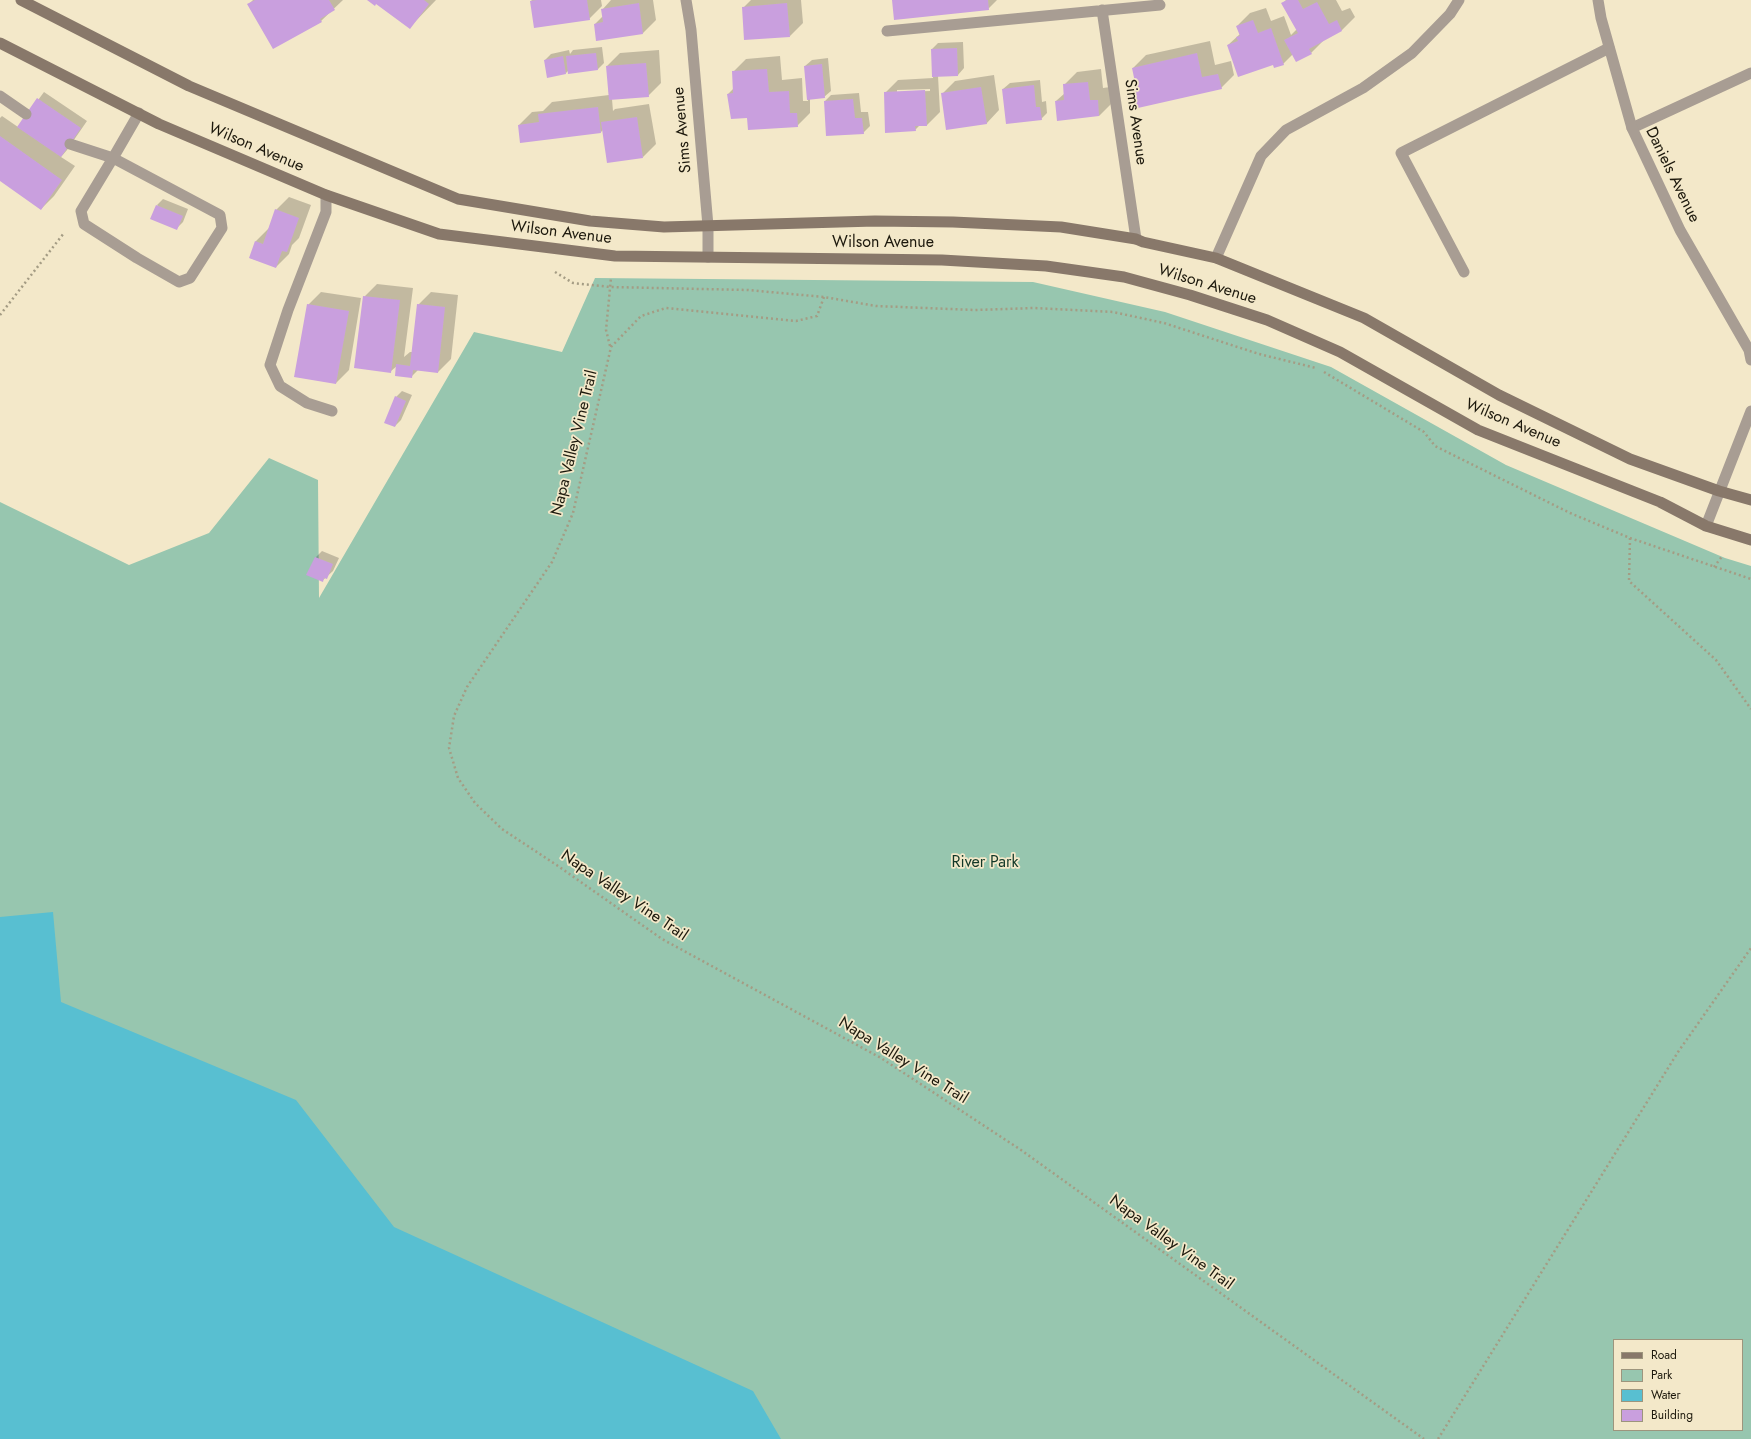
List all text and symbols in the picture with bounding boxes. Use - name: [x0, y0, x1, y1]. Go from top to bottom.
- street label: Sims Avenue: [1119, 78, 1151, 166]
- street label: Sims Avenue: [670, 86, 696, 174]
- street label: Wilson Avenue: [205, 119, 307, 177]
- street label: Daniels Avenue: [1641, 124, 1703, 226]
- street label: Wilson Avenue: [509, 217, 613, 249]
- street label: Wilson Avenue: [832, 233, 934, 253]
- street label: Wilson Avenue: [1155, 261, 1259, 309]
- street label: Napa Valley Vine Trail: [548, 368, 602, 518]
- street label: Wilson Avenue: [1462, 395, 1564, 453]
- street label: Napa Valley Vine Trail: [557, 846, 691, 946]
- park label: River Park: [952, 853, 1018, 873]
- street label: Napa Valley Vine Trail: [835, 1013, 971, 1109]
- street label: Napa Valley Vine Trail: [1105, 1191, 1237, 1295]
- legend: [1613, 1339, 1743, 1431]
- text: Road: [1651, 1346, 1677, 1364]
- text: Park: [1651, 1366, 1672, 1384]
- text: Water: [1651, 1386, 1681, 1404]
- text: Building: [1651, 1406, 1693, 1424]

